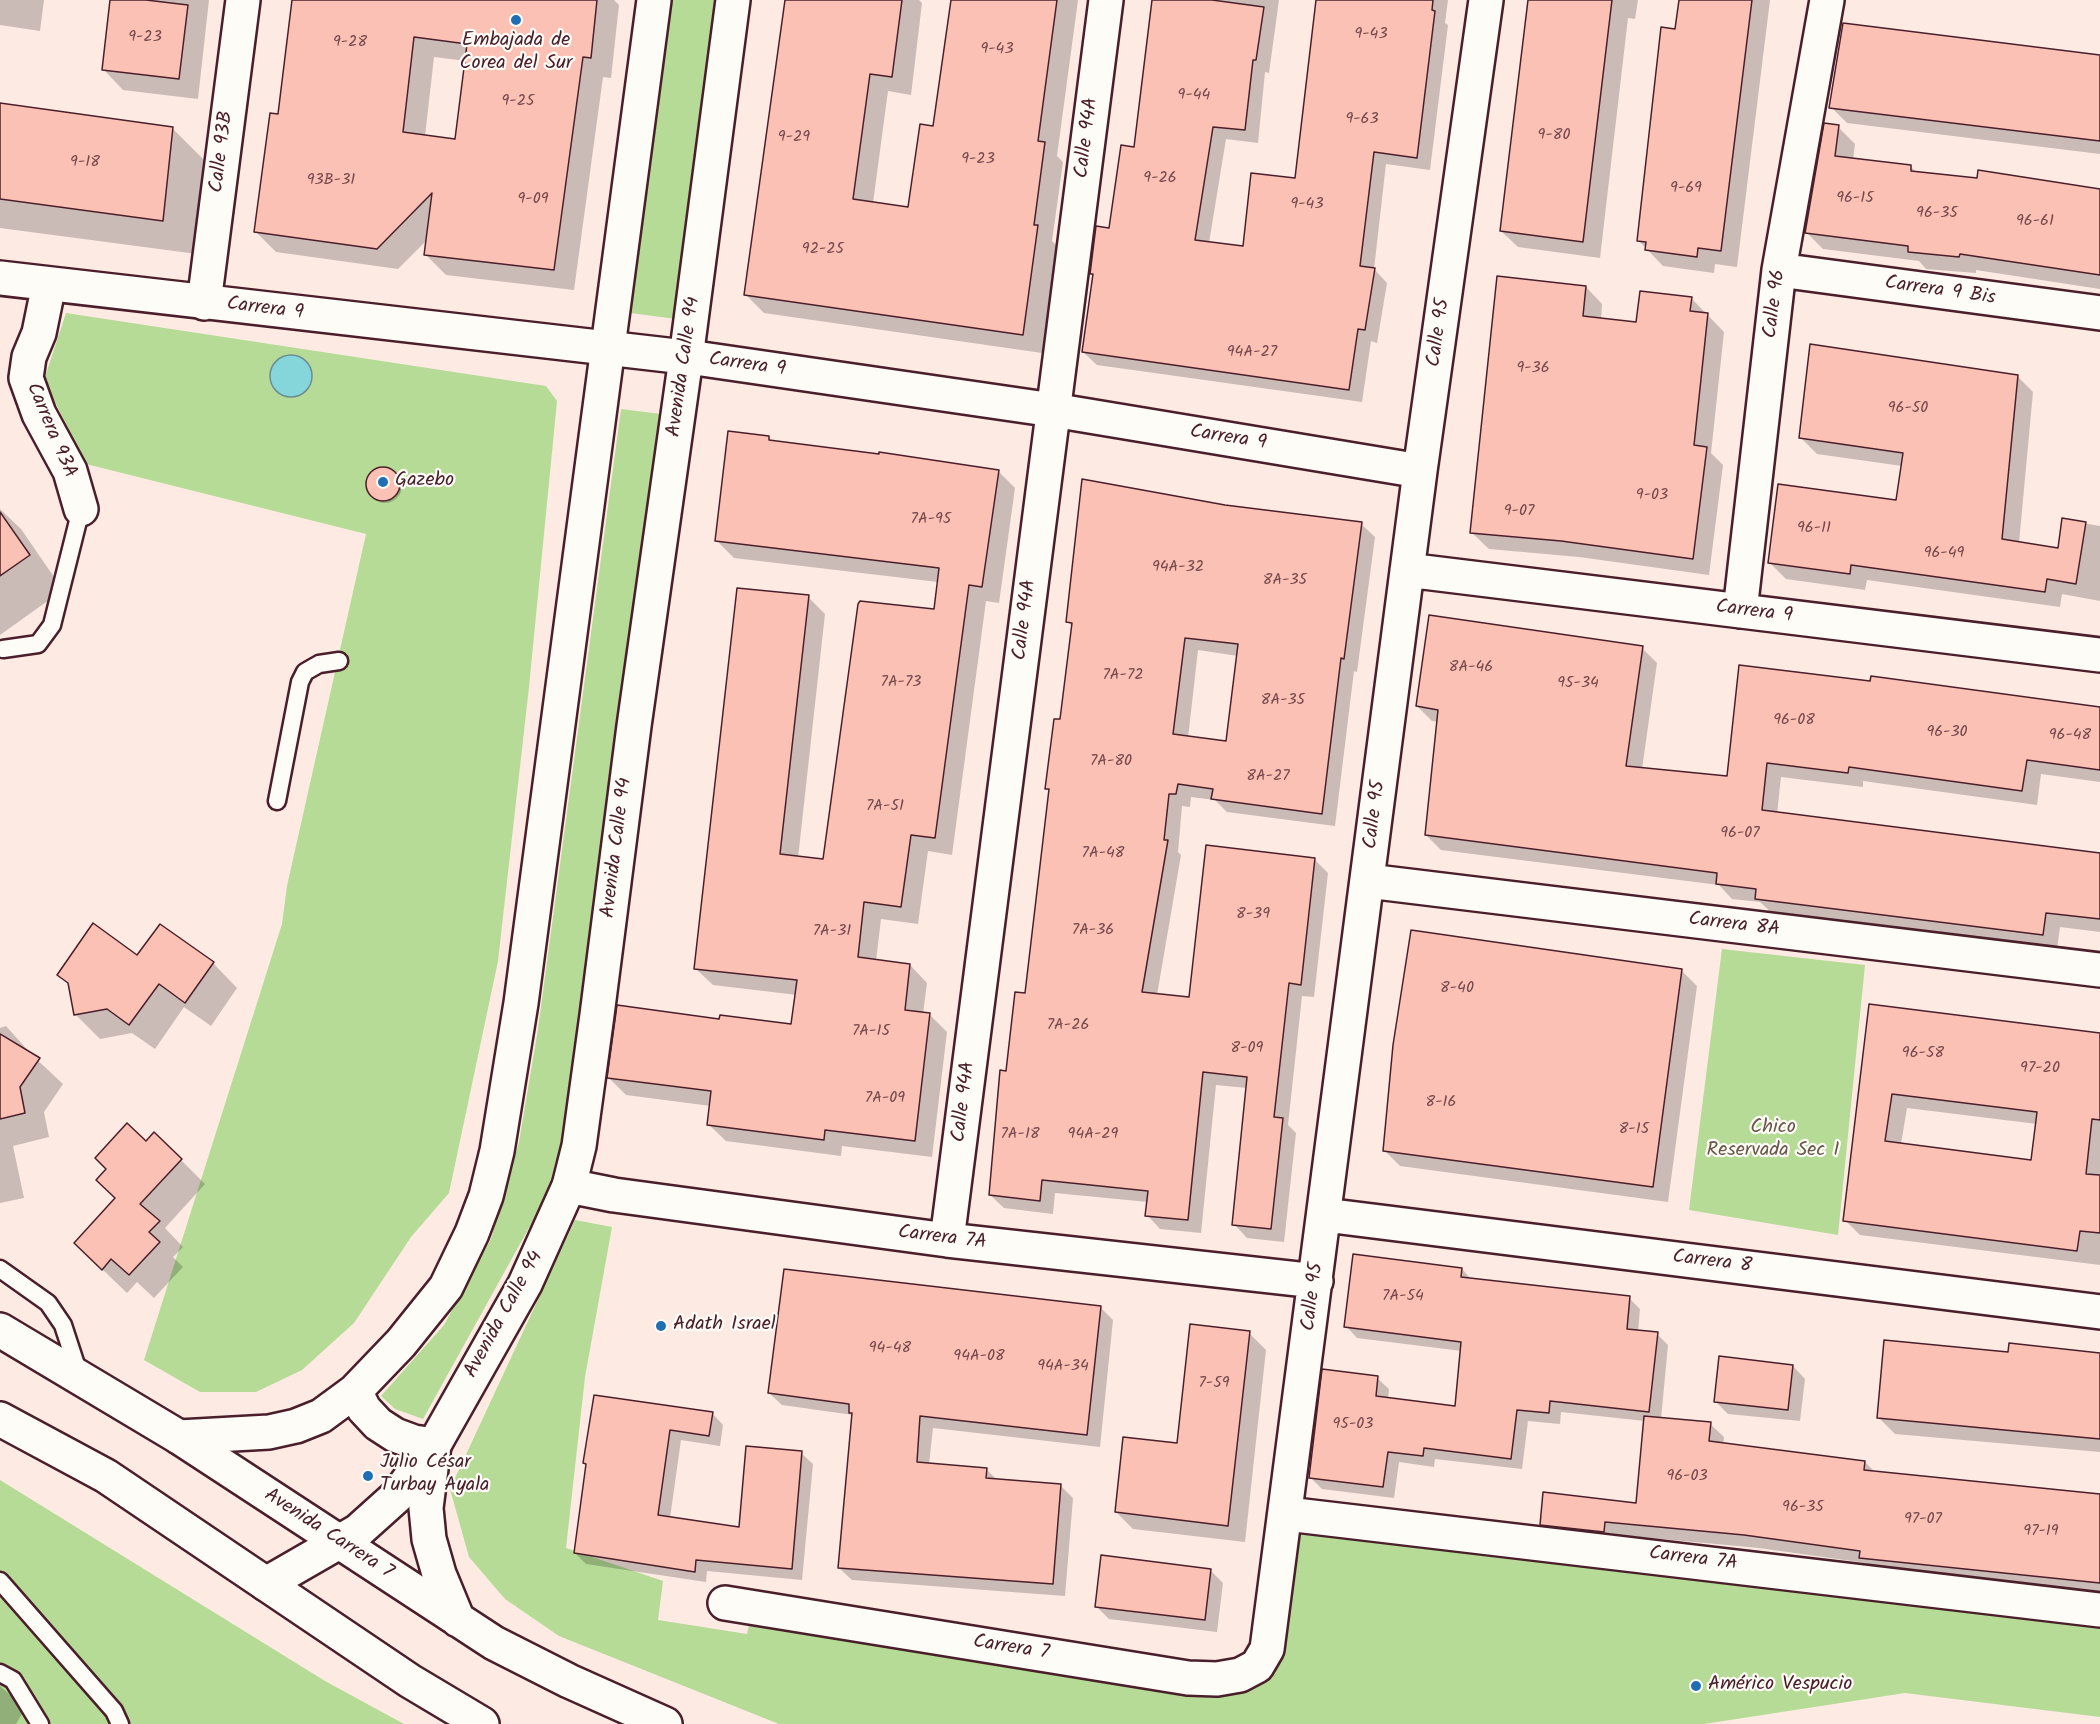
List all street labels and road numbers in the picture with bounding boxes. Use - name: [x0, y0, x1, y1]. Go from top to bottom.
- street label: Calle 94A: [1071, 96, 1105, 180]
- street label: Calle 93B: [206, 110, 240, 194]
- street label: Calle 96: [1760, 268, 1792, 340]
- street label: Carrera 9 Bis: [1883, 272, 1997, 312]
- street label: Carrera 9: [225, 293, 305, 327]
- street label: Avenida Calle 94: [663, 295, 707, 439]
- street label: Calle 95: [1423, 297, 1457, 369]
- street label: Carrera 9: [707, 349, 787, 383]
- street label: Carrera 93A: [19, 380, 81, 482]
- street label: Carrera 9: [1188, 421, 1268, 457]
- street label: Calle 94A: [1009, 578, 1043, 662]
- street label: Carrera 9: [1714, 596, 1794, 630]
- street label: Avenida Calle 94: [597, 776, 639, 920]
- street label: Calle 95: [1360, 779, 1392, 851]
- street label: Carrera 8A: [1687, 908, 1781, 944]
- street label: Calle 94A: [948, 1060, 982, 1144]
- street label: Carrera 7A: [896, 1222, 988, 1256]
- street label: Carrera 8: [1671, 1246, 1753, 1280]
- street label: Avenida Calle 94: [460, 1247, 550, 1383]
- street label: Calle 95: [1298, 1261, 1330, 1333]
- street label: Avenida Carrera 7: [259, 1484, 397, 1586]
- street label: Carrera 7A: [1647, 1543, 1739, 1577]
- street label: Carrera 7: [971, 1631, 1051, 1667]

